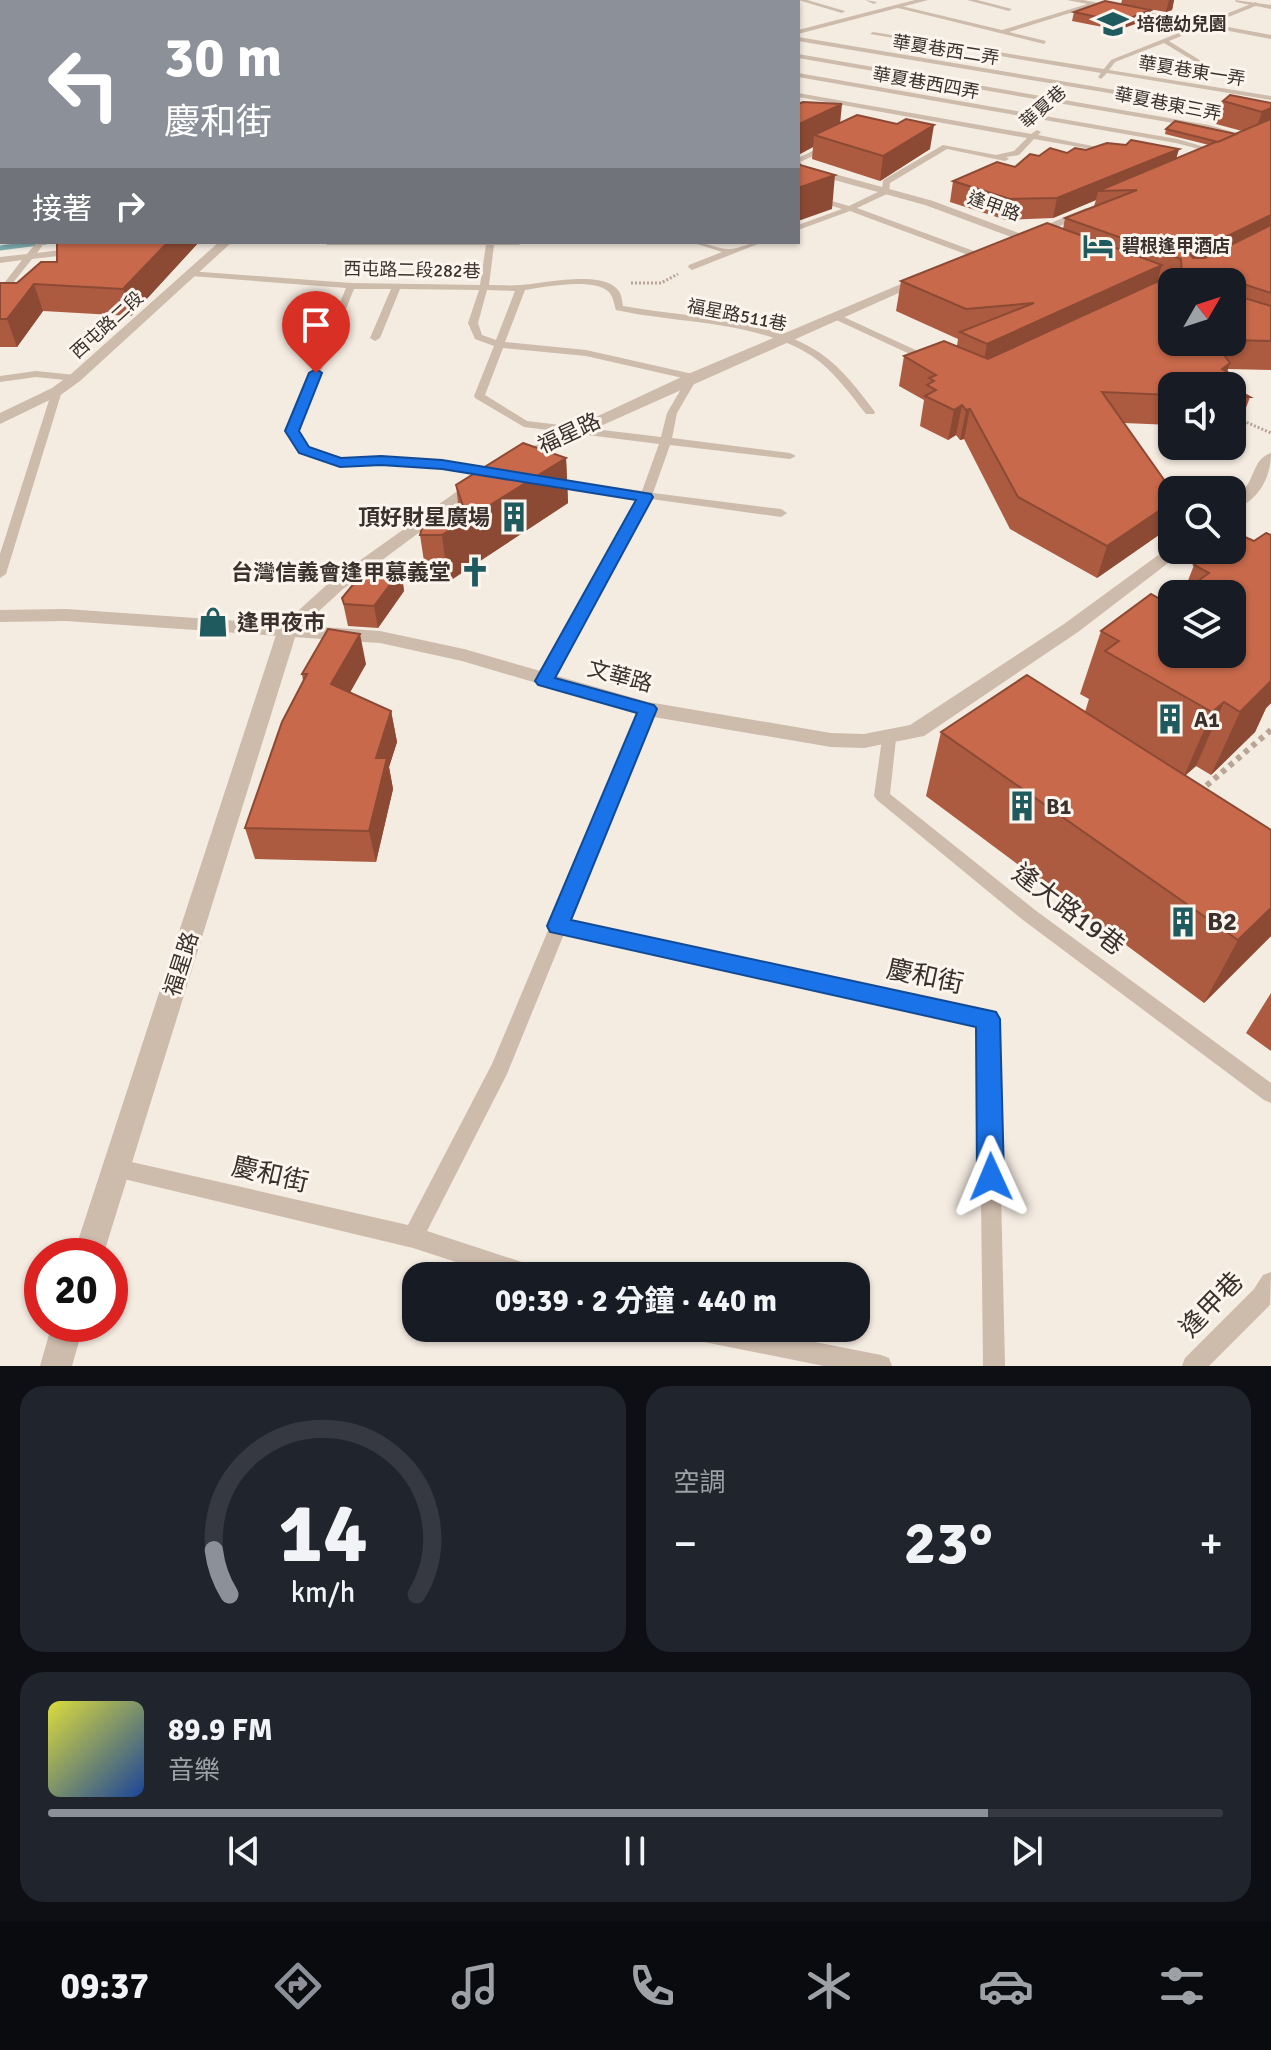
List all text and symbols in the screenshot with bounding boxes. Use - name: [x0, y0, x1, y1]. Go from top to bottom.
- school or university icon: 培德幼兒園: [1096, 7, 1130, 41]
- place label: 培德幼兒園: [1137, 13, 1227, 35]
- text: 30 m: [164, 23, 282, 92]
- street label: 華夏巷西二弄: [891, 31, 1001, 69]
- icon: left: [32, 32, 136, 136]
- street label: 華夏巷東一弄: [1137, 52, 1247, 90]
- street label: 華夏巷西四弄: [871, 63, 981, 103]
- street label: 華夏巷: [1015, 81, 1071, 133]
- street label: 華夏巷東三弄: [1113, 83, 1223, 125]
- text: 慶和街: [164, 100, 272, 145]
- icon: right: [108, 184, 152, 228]
- street label: 逢甲路: [965, 186, 1023, 226]
- text: 接著: [32, 191, 92, 228]
- hotel icon: 碧根逢甲酒店: [1081, 229, 1115, 263]
- place label: 碧根逢甲酒店: [1122, 235, 1230, 257]
- street label: 西屯路二段282巷: [343, 258, 481, 282]
- north arrow: [1158, 268, 1246, 356]
- map controls: [1158, 268, 1246, 668]
- street label: 西屯路二段: [66, 287, 148, 363]
- pin: [282, 291, 350, 373]
- street label: 福星路511巷: [685, 295, 789, 335]
- icon: arrive: [294, 303, 338, 347]
- button: sound: [1158, 372, 1246, 460]
- street label: 福星路: [533, 407, 605, 459]
- button: search: [1158, 476, 1246, 564]
- building icon: 頂好財星廣場: [497, 500, 531, 534]
- place label: 頂好財星廣場: [358, 504, 490, 531]
- church icon: 台灣信義會逢甲慕義堂: [458, 555, 492, 589]
- place label: 台灣信義會逢甲慕義堂: [231, 559, 451, 586]
- button: layers: [1158, 580, 1246, 668]
- shop icon: 逢甲夜市: [196, 605, 230, 639]
- place label: 逢甲夜市: [237, 609, 325, 636]
- street label: 文華路: [585, 654, 655, 698]
- building icon: A1: [1153, 702, 1187, 736]
- place label: A1: [1194, 706, 1220, 733]
- building icon: B1: [1005, 789, 1039, 823]
- place label: B1: [1046, 793, 1072, 820]
- street label: 逢大路19巷: [1006, 857, 1130, 963]
- building icon: B2: [1166, 905, 1200, 939]
- place label: B2: [1207, 906, 1237, 938]
- street label: 福星路: [158, 928, 204, 1000]
- street label: 慶和街: [884, 953, 966, 1001]
- position arrow: [949, 1135, 1033, 1219]
- street label: 慶和街: [228, 1151, 312, 1199]
- speed limit sign: 20: [24, 1238, 128, 1342]
- street label: 逢甲巷: [1173, 1266, 1251, 1344]
- text: 09:39 · 2 分鐘 · 440 m: [495, 1283, 777, 1320]
- text: 空調: [674, 1467, 726, 1499]
- text: 14: [278, 1483, 368, 1585]
- text: 23°: [904, 1507, 993, 1581]
- text: −: [674, 1517, 697, 1571]
- text: +: [1199, 1517, 1223, 1571]
- text: km/h: [290, 1575, 355, 1610]
- text: 89.9 FM: [168, 1712, 273, 1749]
- text: 音樂: [168, 1755, 220, 1787]
- icon: previous: [222, 1829, 266, 1873]
- icon: pause: [613, 1829, 657, 1873]
- icon: next: [1005, 1829, 1049, 1873]
- icon: directions: [270, 1958, 326, 2014]
- icon: music: [447, 1958, 503, 2014]
- icon: phone: [624, 1958, 680, 2014]
- icon: climate: [801, 1958, 857, 2014]
- icon: car: [978, 1958, 1034, 2014]
- icon: filters: [1154, 1958, 1210, 2014]
- text: 09:37: [60, 1964, 149, 2009]

